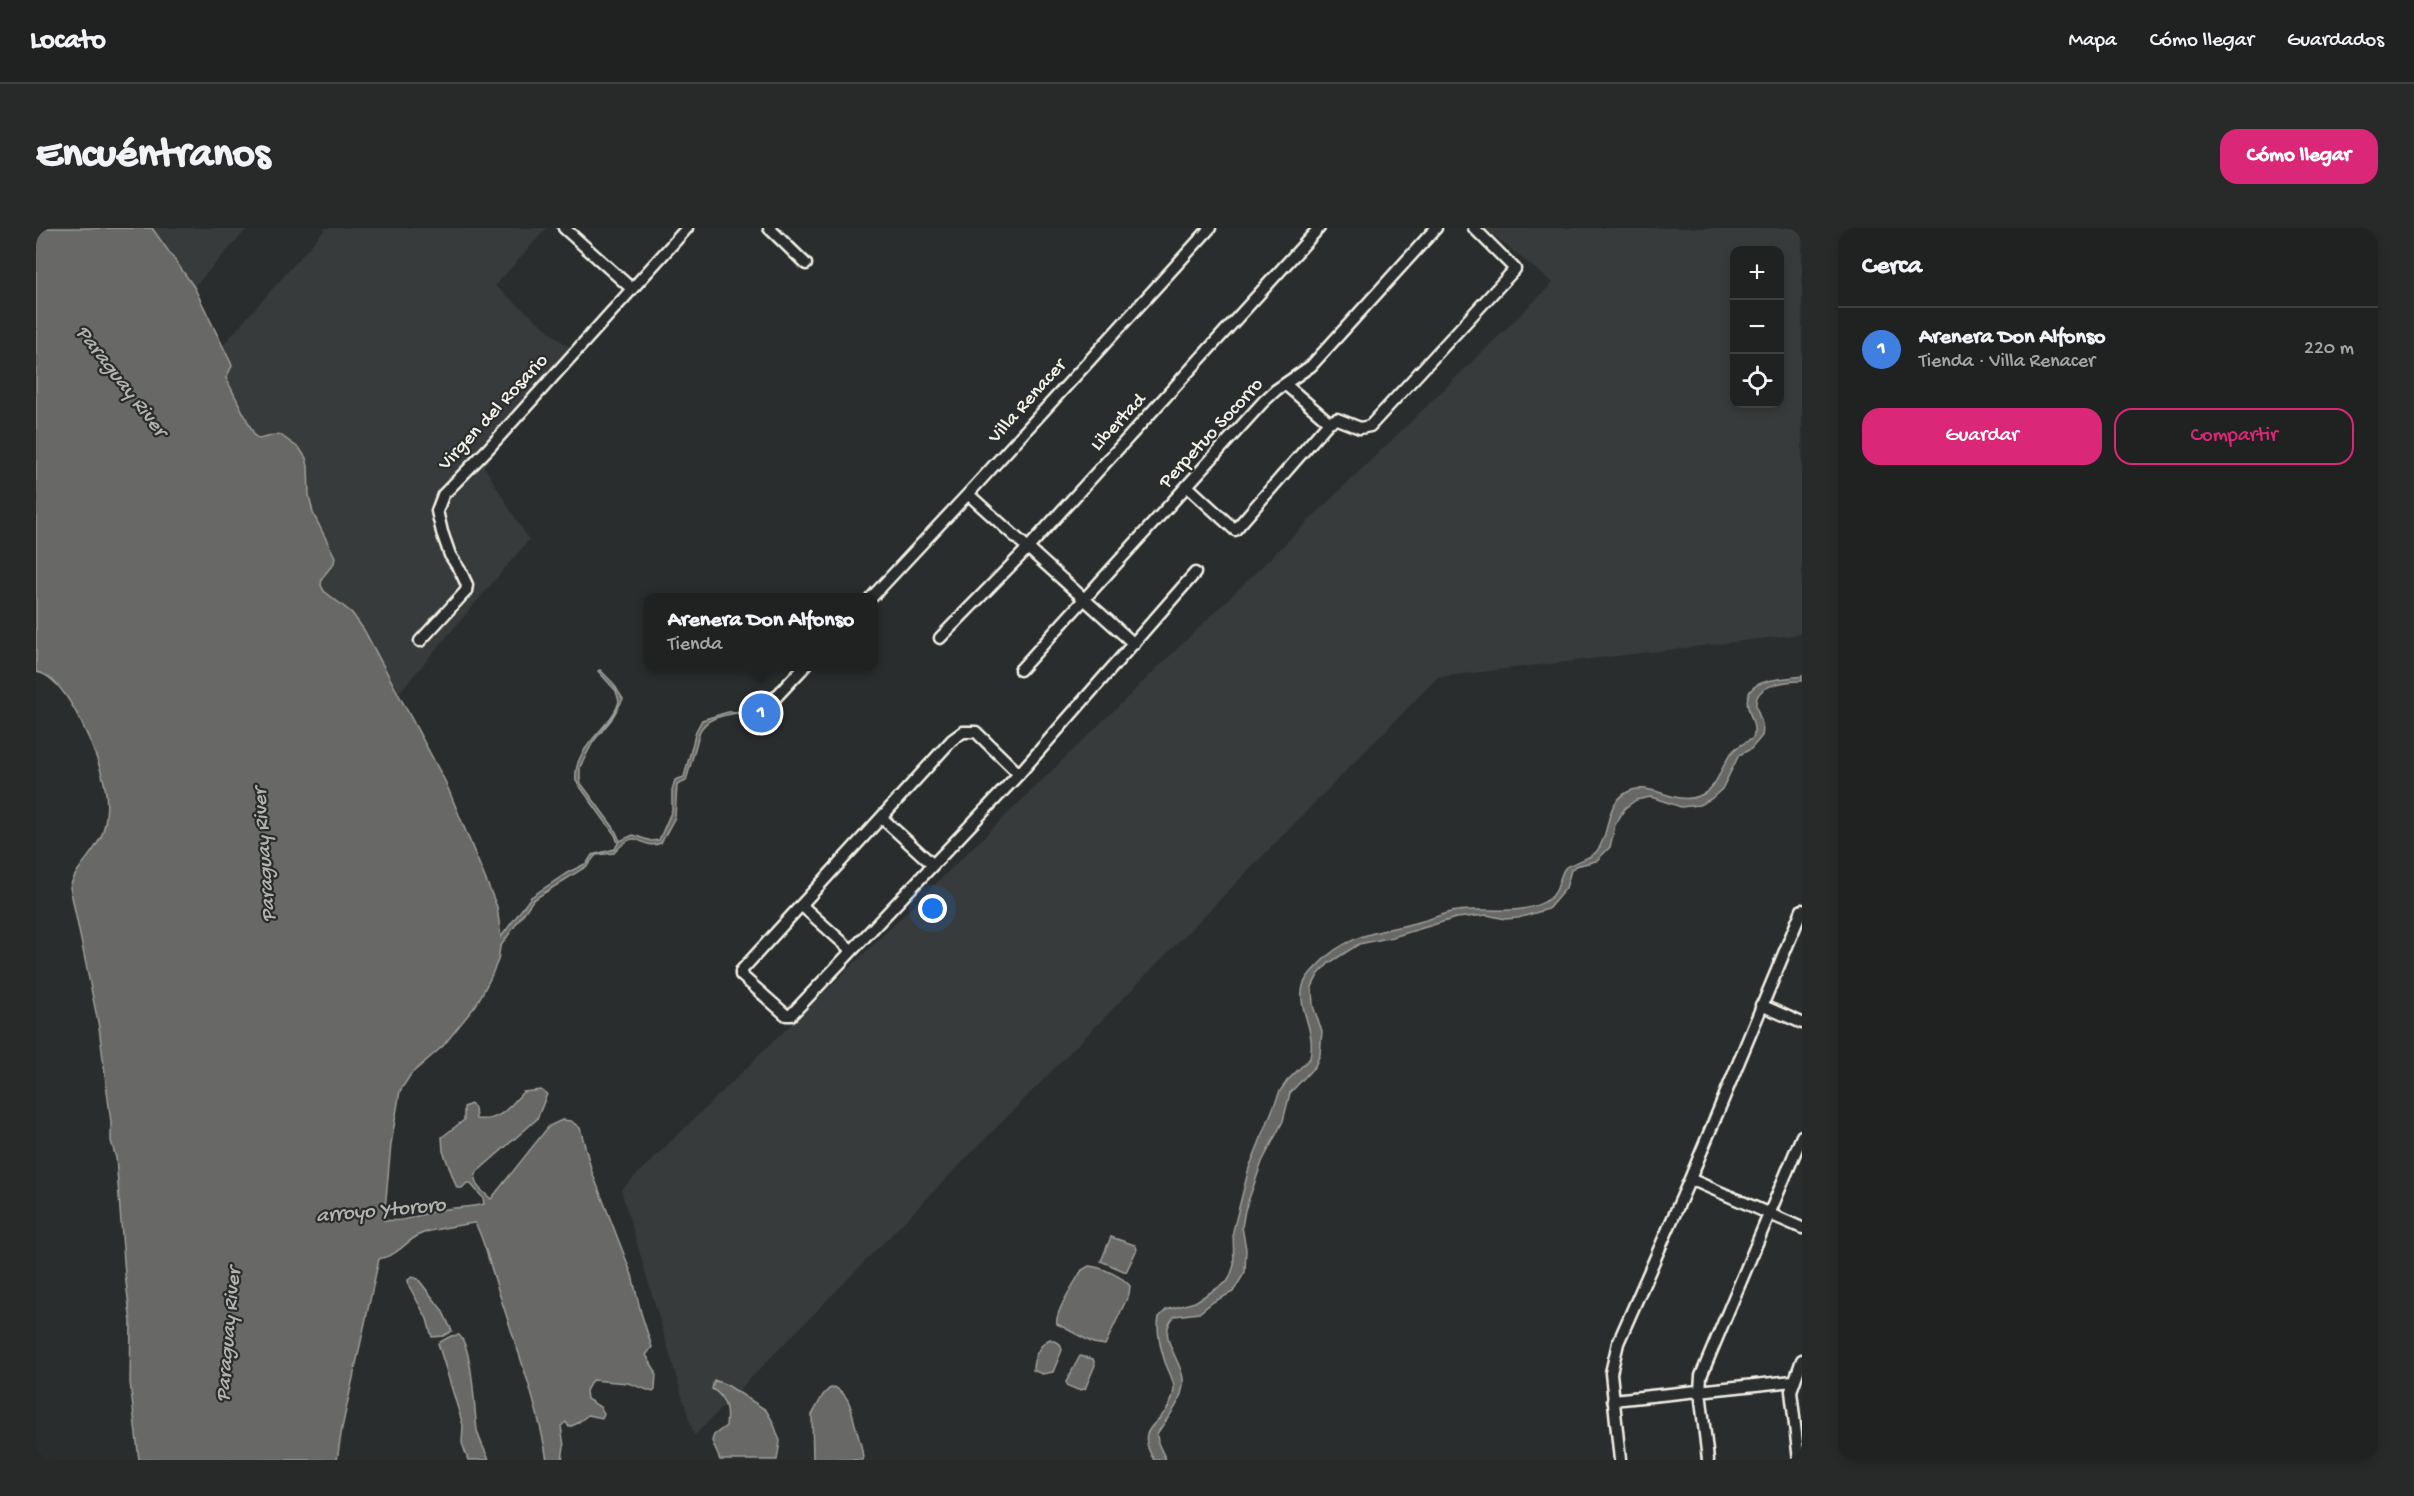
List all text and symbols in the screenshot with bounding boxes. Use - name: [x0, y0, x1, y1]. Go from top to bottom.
- text: Locato: [30, 25, 106, 58]
- text: Mapa: [2068, 29, 2117, 54]
- text: Cómo llegar: [2150, 29, 2254, 54]
- text: Guardados: [2287, 29, 2384, 54]
- button: Cómo llegar: [2220, 129, 2378, 184]
- text: Encuéntranos: [36, 132, 270, 181]
- map controls: [1730, 246, 1784, 408]
- button: +: [1730, 246, 1784, 300]
- text: Cerca: [1862, 252, 1922, 283]
- button: −: [1730, 300, 1784, 354]
- water label: Paraguay River: [69, 321, 174, 446]
- text: Arenera Don Alfonso: [1919, 325, 2106, 351]
- text: 1: [1877, 338, 1886, 361]
- text: 220 m: [2304, 338, 2354, 361]
- street label: Virgen del Rosario: [433, 350, 554, 477]
- text: Tienda · Villa Renacer: [1919, 351, 2095, 374]
- street label: Villa Renacer: [983, 354, 1073, 450]
- button: locate: [1730, 354, 1784, 408]
- street label: Perpetuo Socorro: [1154, 374, 1269, 495]
- street label: Libertad: [1087, 388, 1153, 457]
- button: Guardar: [1862, 408, 2102, 465]
- button: Compartir: [2114, 408, 2354, 465]
- popup: [644, 593, 878, 671]
- text: Arenera Don Alfonso: [668, 608, 854, 634]
- text: Tienda: [668, 634, 722, 657]
- pin: 1: [742, 690, 780, 736]
- water label: Paraguay River: [249, 783, 283, 923]
- your location: [918, 894, 947, 923]
- water label: arroyo Ytororo: [315, 1194, 448, 1230]
- water label: Paraguay River: [212, 1263, 249, 1403]

